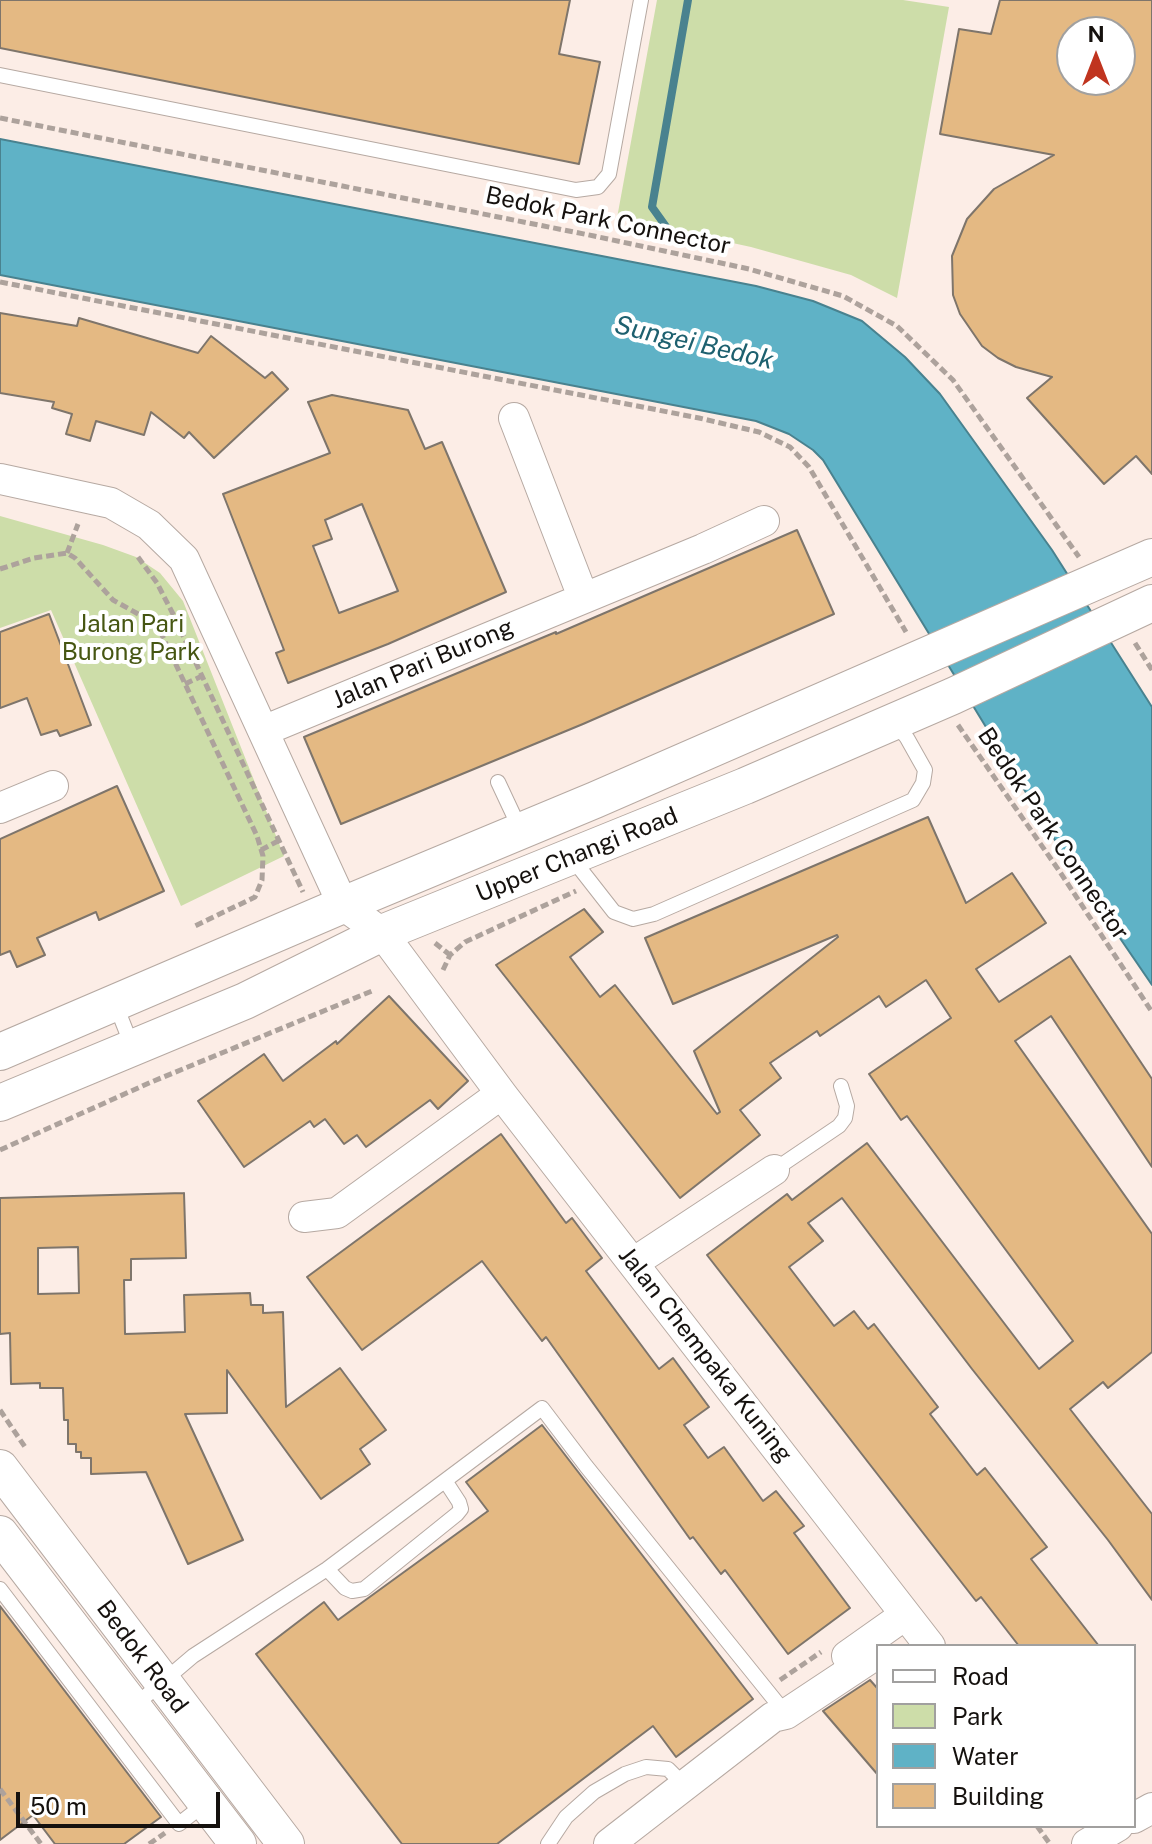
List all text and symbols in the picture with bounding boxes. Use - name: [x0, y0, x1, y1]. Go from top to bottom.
- north arrow: [1056, 16, 1136, 96]
- text: N: [1087, 21, 1105, 47]
- street label: Bedok Park Connector: [483, 181, 733, 261]
- water label: Sungei Bedok: [611, 310, 777, 376]
- park label: Jalan Pari Burong Park: [62, 611, 200, 667]
- street label: Jalan Pari Burong: [328, 613, 518, 715]
- street label: Bedok Park Connector: [971, 722, 1135, 946]
- street label: Upper Changi Road: [472, 801, 682, 909]
- street label: Jalan Chempaka Kuning: [612, 1242, 798, 1468]
- street label: Bedok Road: [90, 1595, 194, 1719]
- legend: [876, 1644, 1136, 1828]
- text: Road: [952, 1662, 1009, 1690]
- text: Park: [952, 1702, 1003, 1730]
- text: Water: [952, 1742, 1019, 1770]
- scale bar: [20, 1776, 224, 1826]
- text: Building: [952, 1782, 1044, 1810]
- text: 50 m: [30, 1792, 87, 1820]

